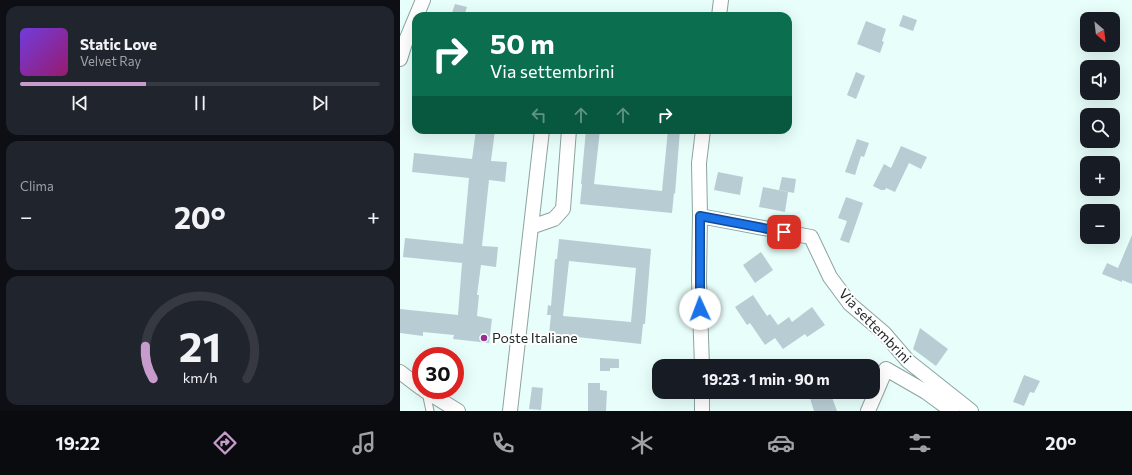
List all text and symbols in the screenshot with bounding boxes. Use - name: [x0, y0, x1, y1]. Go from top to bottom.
- north arrow: [1080, 12, 1120, 52]
- map controls: [1080, 12, 1120, 244]
- text: 50 m: [490, 26, 555, 60]
- icon: right: [424, 28, 476, 80]
- text: Static Love: [80, 35, 157, 53]
- text: Velvet Ray: [80, 53, 141, 69]
- text: Via settembrini: [490, 60, 615, 82]
- button: sound: [1080, 60, 1120, 100]
- icon: previous: [69, 92, 91, 114]
- icon: pause: [189, 92, 211, 114]
- icon: next: [309, 92, 331, 114]
- icon: left: [528, 104, 550, 126]
- icon: ahead: [570, 104, 592, 126]
- icon: ahead: [612, 104, 634, 126]
- icon: right: [654, 104, 676, 126]
- button: search: [1080, 108, 1120, 148]
- button: +: [1080, 156, 1120, 196]
- text: Clima: [20, 178, 54, 194]
- text: 20°: [174, 198, 226, 235]
- text: −: [20, 203, 33, 230]
- text: +: [367, 203, 380, 230]
- button: −: [1080, 204, 1120, 244]
- pin: [767, 215, 801, 249]
- icon: arrive: [773, 221, 795, 243]
- street label: Via settembrini: [836, 285, 915, 366]
- position arrow: [679, 288, 721, 330]
- text: 21: [179, 319, 221, 370]
- place label: Poste Italiane: [492, 329, 578, 346]
- marker: Poste Italiane: [479, 333, 489, 343]
- speed limit sign: 30: [412, 347, 464, 399]
- text: km/h: [183, 367, 217, 385]
- text: 19:23 · 1 min · 90 m: [702, 370, 830, 388]
- icon: directions: [211, 429, 239, 457]
- icon: music: [350, 429, 378, 457]
- icon: phone: [489, 429, 517, 457]
- icon: climate: [628, 429, 656, 457]
- icon: car: [767, 429, 795, 457]
- icon: filters: [906, 429, 934, 457]
- text: 19:22: [56, 432, 100, 454]
- text: 20°: [1045, 432, 1076, 454]

